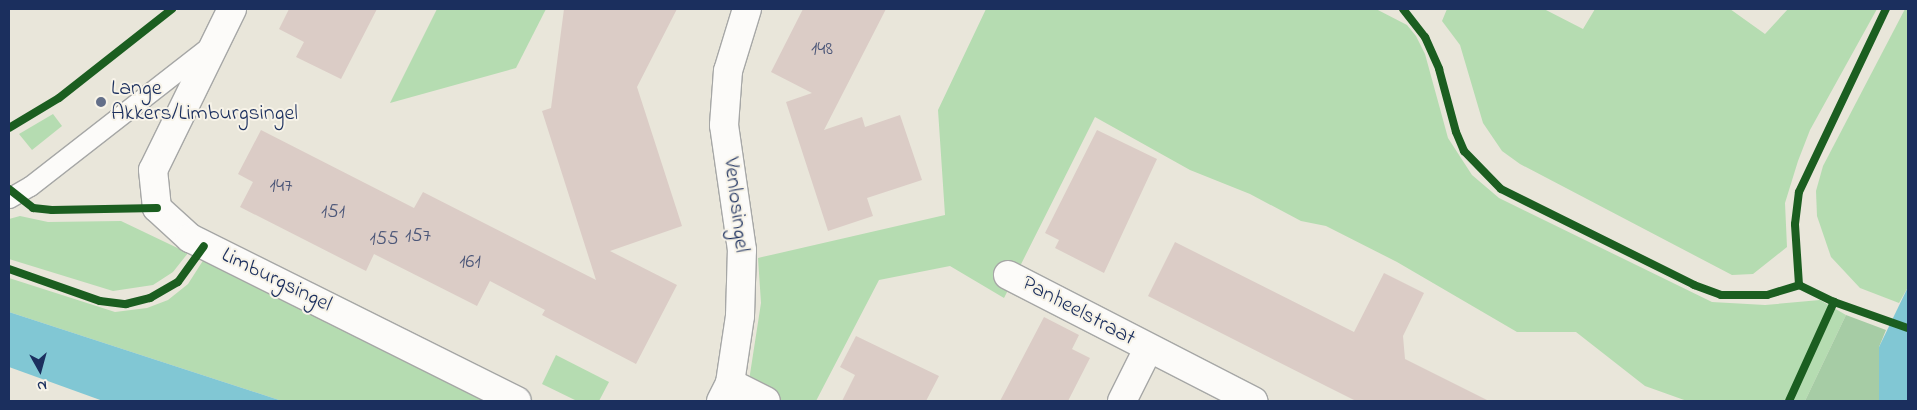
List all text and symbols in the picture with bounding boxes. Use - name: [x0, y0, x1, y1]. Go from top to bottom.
- house number: 148: [811, 37, 833, 61]
- place label: Lange Akkers/Limburgsingel: [111, 76, 298, 128]
- marker: Lange Akkers/Limburgsingel: [95, 96, 107, 108]
- street label: Venlosingel: [716, 156, 754, 254]
- house number: 147: [270, 174, 292, 198]
- house number: 151: [321, 200, 345, 224]
- house number: 157: [405, 224, 431, 248]
- house number: 155: [369, 227, 399, 251]
- street label: Limburgsingel: [217, 243, 335, 319]
- house number: 161: [459, 250, 481, 274]
- street label: Panheelstraat: [1017, 271, 1139, 353]
- north arrow: [15, 345, 65, 395]
- text: N: [36, 374, 48, 396]

